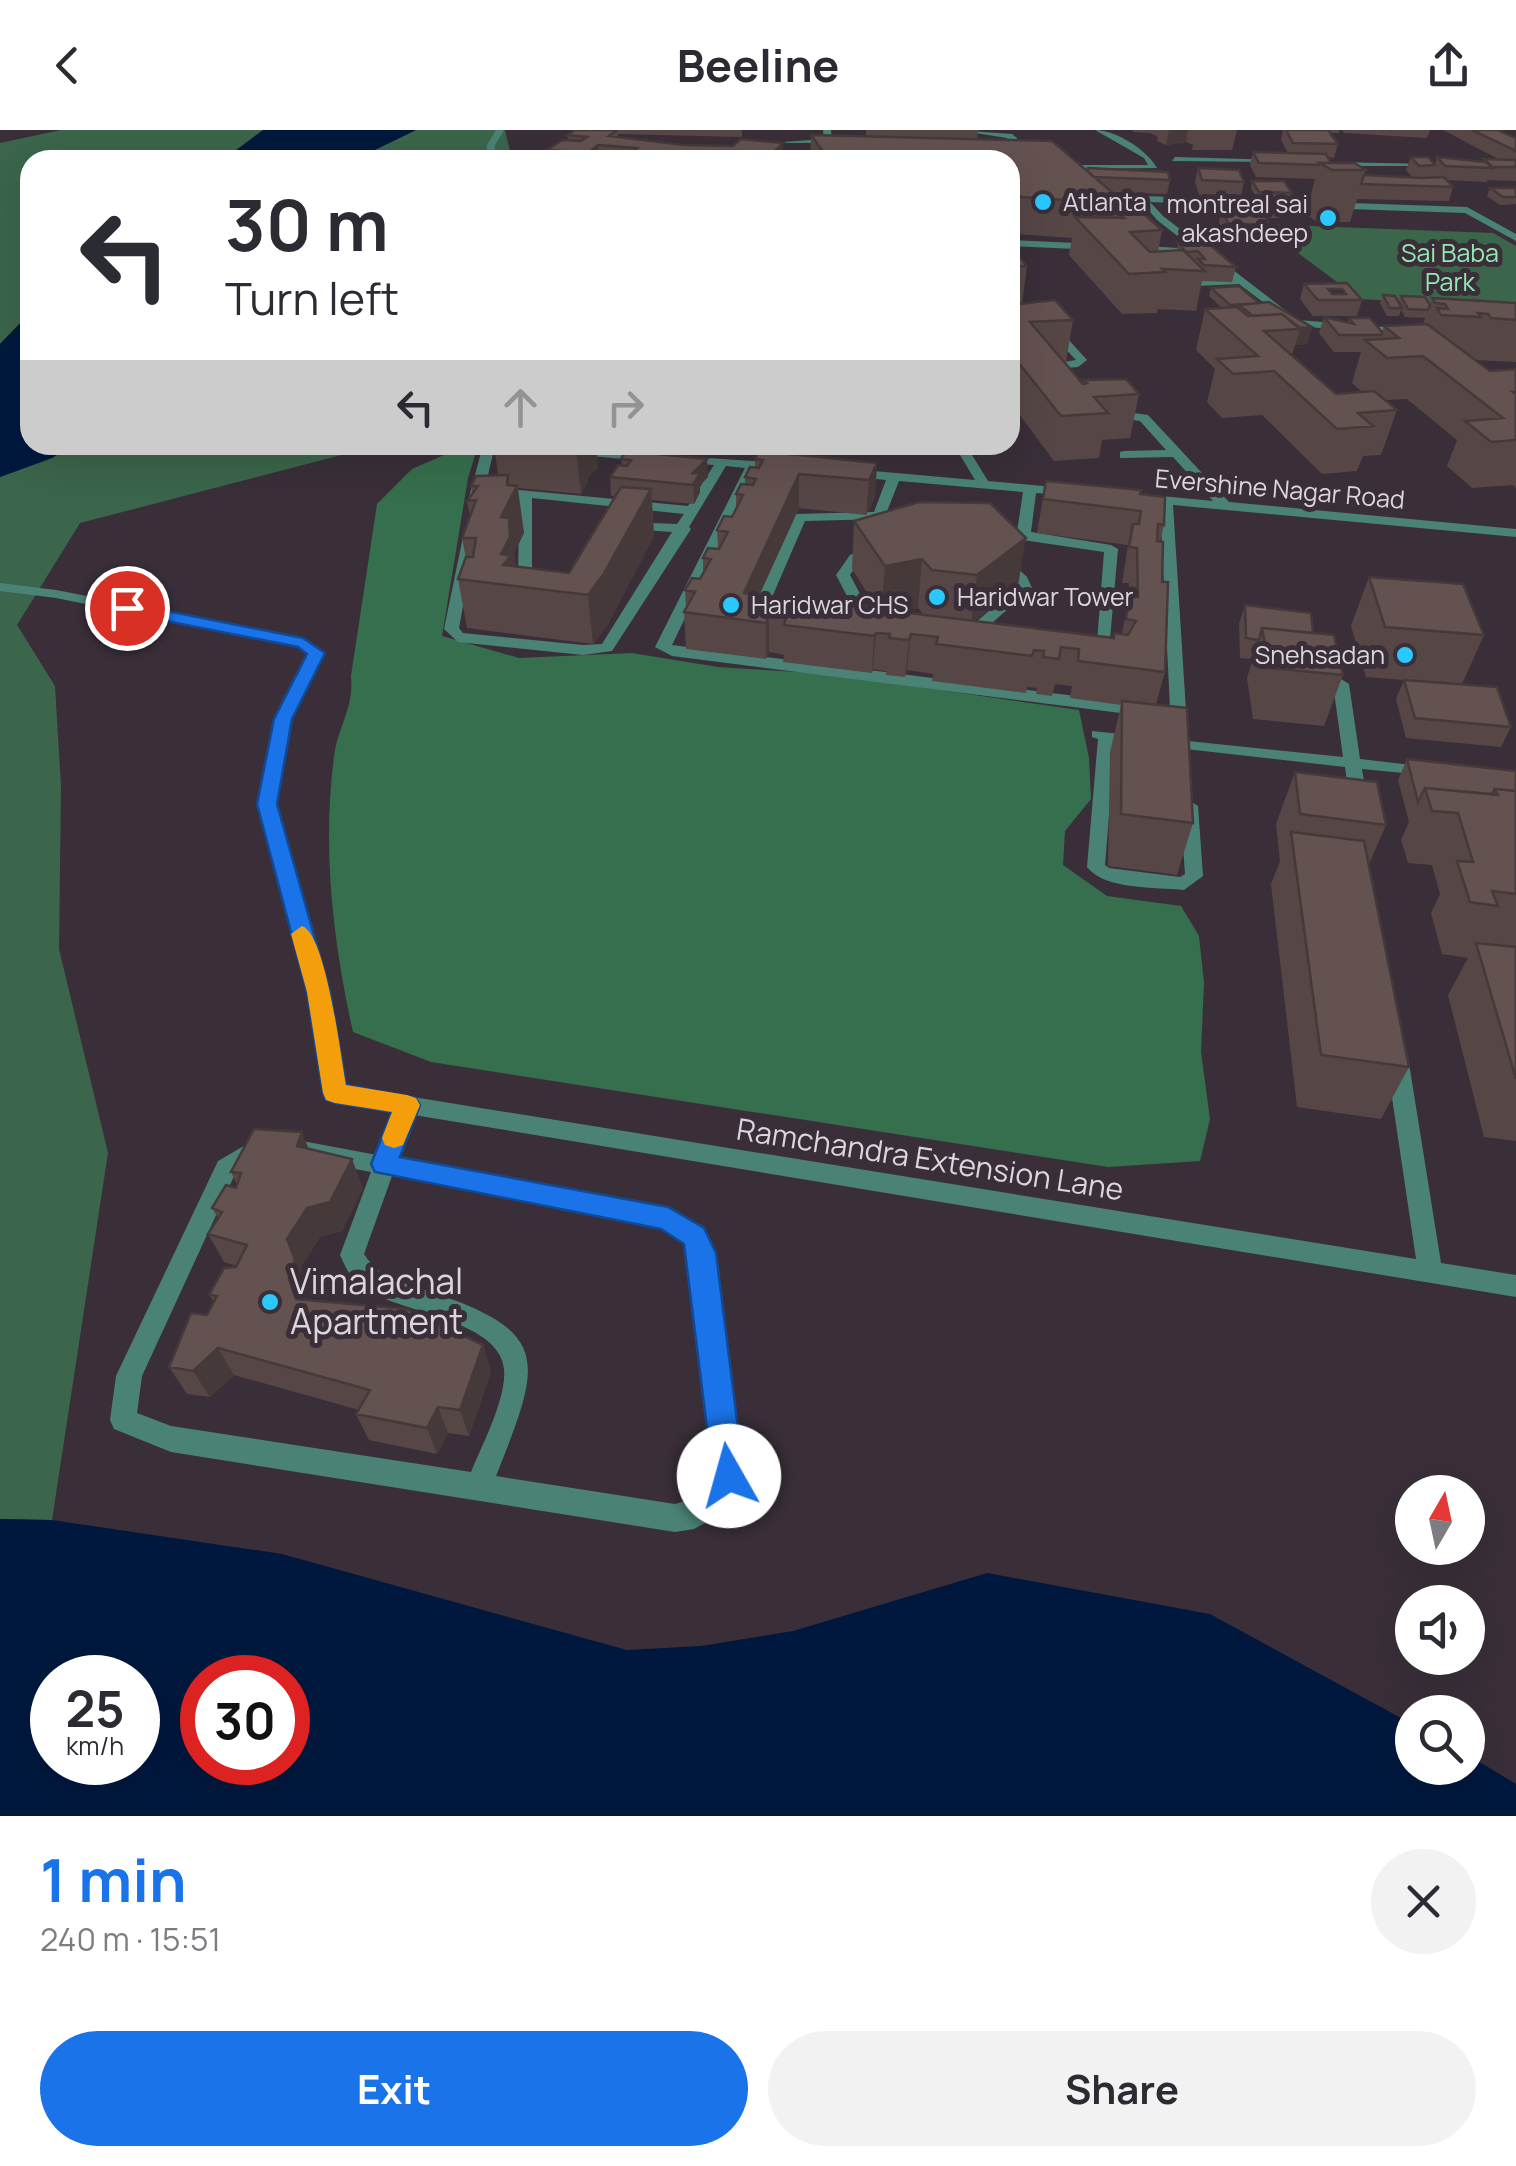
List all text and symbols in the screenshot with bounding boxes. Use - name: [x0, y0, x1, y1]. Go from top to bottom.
- text: Beeline: [677, 34, 839, 96]
- icon: back: [40, 38, 95, 93]
- icon: share: [1421, 38, 1476, 93]
- text: 30 m: [225, 176, 389, 272]
- place label: Atlanta: [1063, 184, 1147, 219]
- place label: montreal sai akashdeep: [1167, 186, 1308, 250]
- icon: left: [60, 190, 190, 320]
- marker: Atlanta: [1032, 191, 1054, 213]
- marker: montreal sai akashdeep: [1317, 207, 1339, 229]
- park label: Sai Baba Park: [1401, 235, 1499, 299]
- text: Turn left: [225, 267, 399, 329]
- icon: left: [388, 380, 443, 435]
- icon: ahead: [493, 380, 548, 435]
- icon: right: [598, 380, 653, 435]
- street label: Evershine Nagar Road: [1154, 460, 1406, 517]
- pin: [85, 566, 170, 651]
- place label: Haridwar Tower: [957, 579, 1134, 614]
- icon: arrive: [100, 581, 155, 636]
- marker: Haridwar Tower: [926, 586, 948, 608]
- place label: Haridwar CHS: [751, 587, 908, 622]
- marker: Haridwar CHS: [720, 594, 742, 616]
- place label: Snehsadan: [1255, 637, 1385, 672]
- marker: Snehsadan: [1394, 644, 1416, 666]
- street label: Ramchandra Extension Lane: [734, 1108, 1127, 1209]
- place label: Vimalachal Apartment: [290, 1257, 463, 1345]
- marker: Vimalachal Apartment: [259, 1291, 281, 1313]
- position arrow: [677, 1424, 781, 1528]
- north arrow: [1395, 1475, 1485, 1565]
- map controls: [1395, 1475, 1485, 1785]
- button: sound: [1395, 1585, 1485, 1675]
- speed limit sign: 30: [180, 1655, 310, 1785]
- text: 25: [65, 1674, 125, 1742]
- button: search: [1395, 1695, 1485, 1785]
- text: km/h: [66, 1728, 124, 1763]
- text: 1 min: [40, 1838, 187, 1920]
- button: close: [1371, 1849, 1476, 1954]
- text: 240 m · 15:51: [40, 1917, 221, 1961]
- button: Exit: [40, 2031, 748, 2146]
- button: Share: [768, 2031, 1476, 2146]

